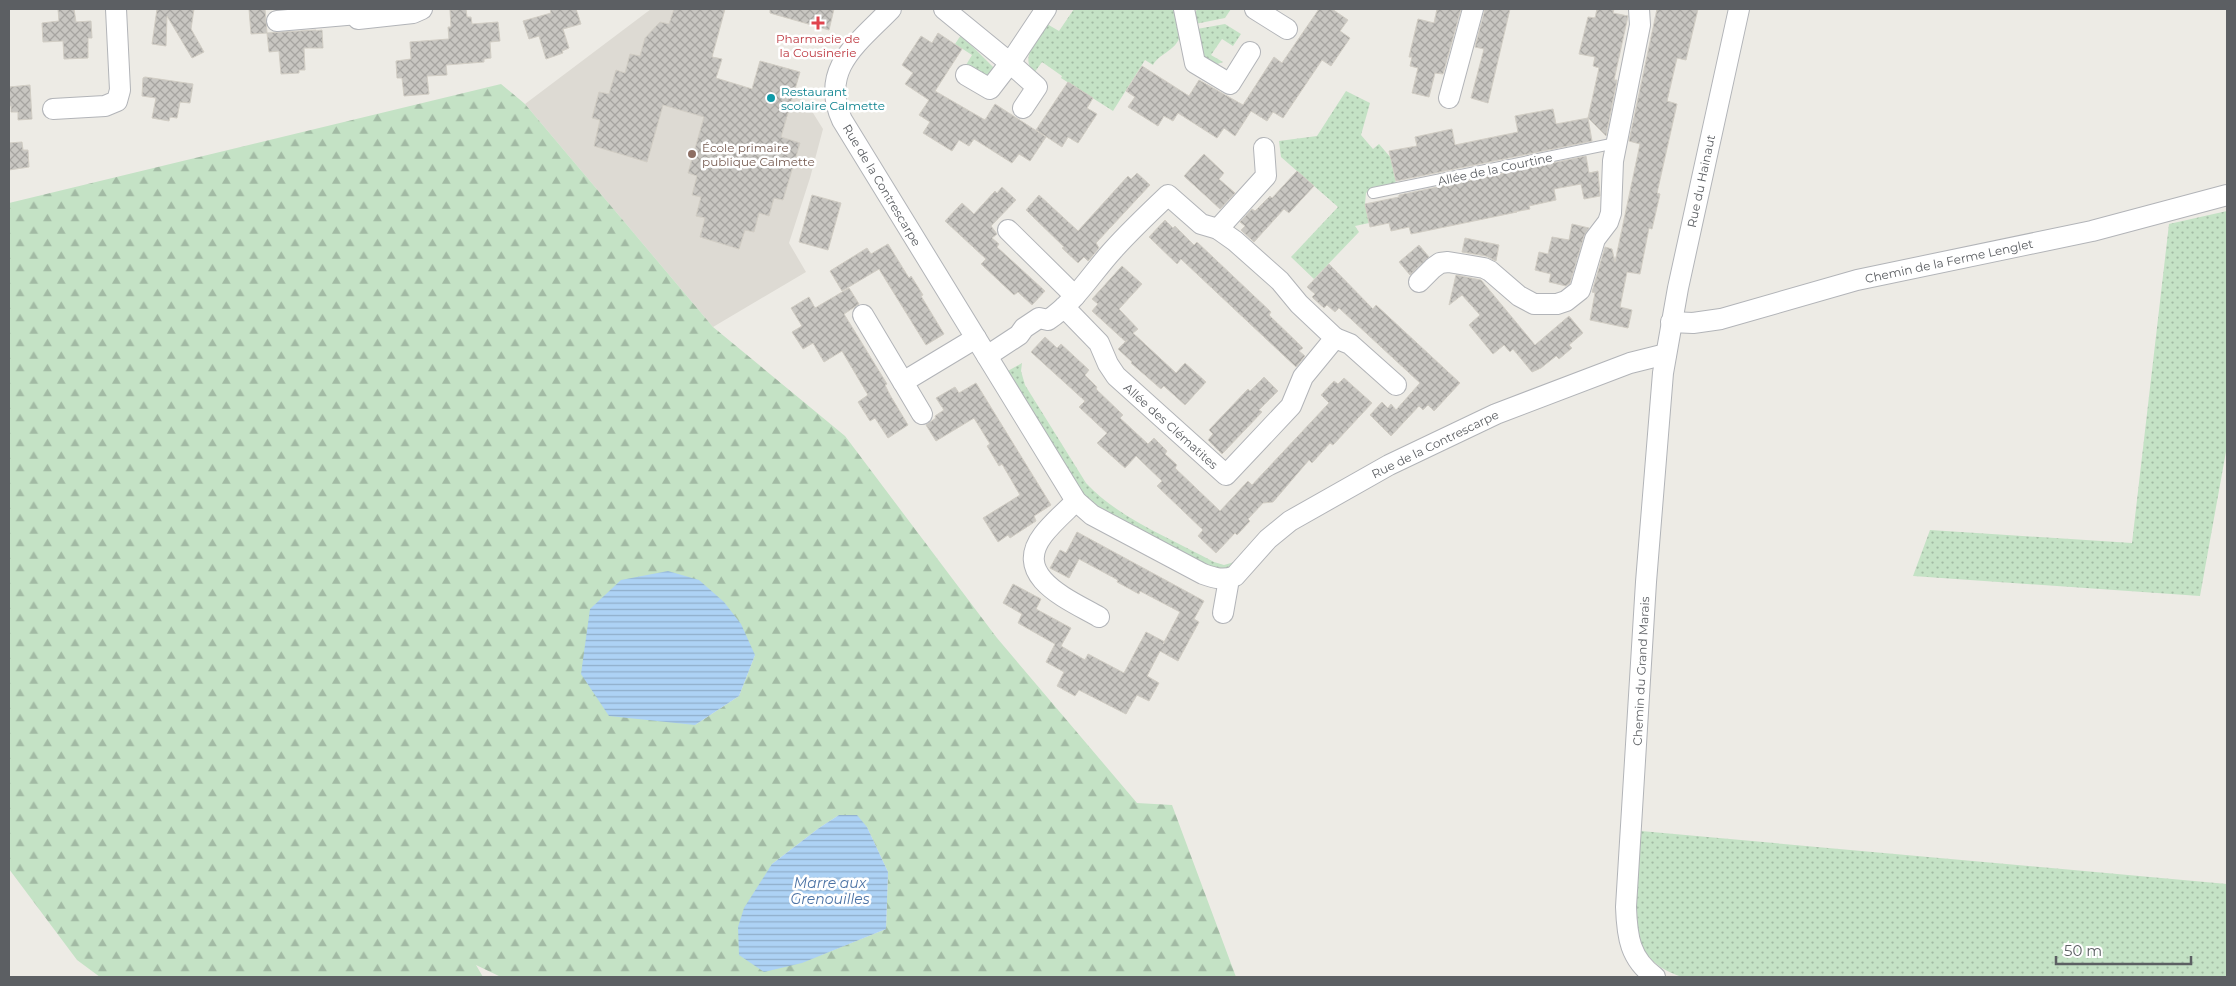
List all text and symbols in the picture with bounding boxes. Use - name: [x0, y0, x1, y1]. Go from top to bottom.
- marker: Pharmacie de la Cousinerie: [812, 17, 824, 29]
- place label: Pharmacie de la Cousinerie: [776, 31, 860, 60]
- place label: Restaurant scolaire Calmette: [781, 84, 885, 113]
- marker: Restaurant scolaire Calmette: [765, 92, 777, 104]
- street label: Rue de la Contrescarpe: [840, 121, 924, 249]
- street label: Rue du Hainaut: [1684, 133, 1718, 229]
- place label: École primaire publique Calmette: [702, 140, 815, 169]
- marker: École primaire publique Calmette: [686, 148, 698, 160]
- street label: Allée de la Courtine: [1436, 150, 1554, 188]
- street label: Chemin de la Ferme Lenglet: [1864, 236, 2035, 286]
- street label: Allée des Clématites: [1121, 380, 1221, 472]
- street label: Rue de la Contrescarpe: [1369, 407, 1501, 481]
- street label: Chemin du Grand Marais: [1630, 596, 1652, 746]
- water label: Marre aux Grenouilles: [791, 874, 870, 908]
- scale bar: [2056, 934, 2191, 966]
- text: 50 m: [2064, 941, 2102, 960]

